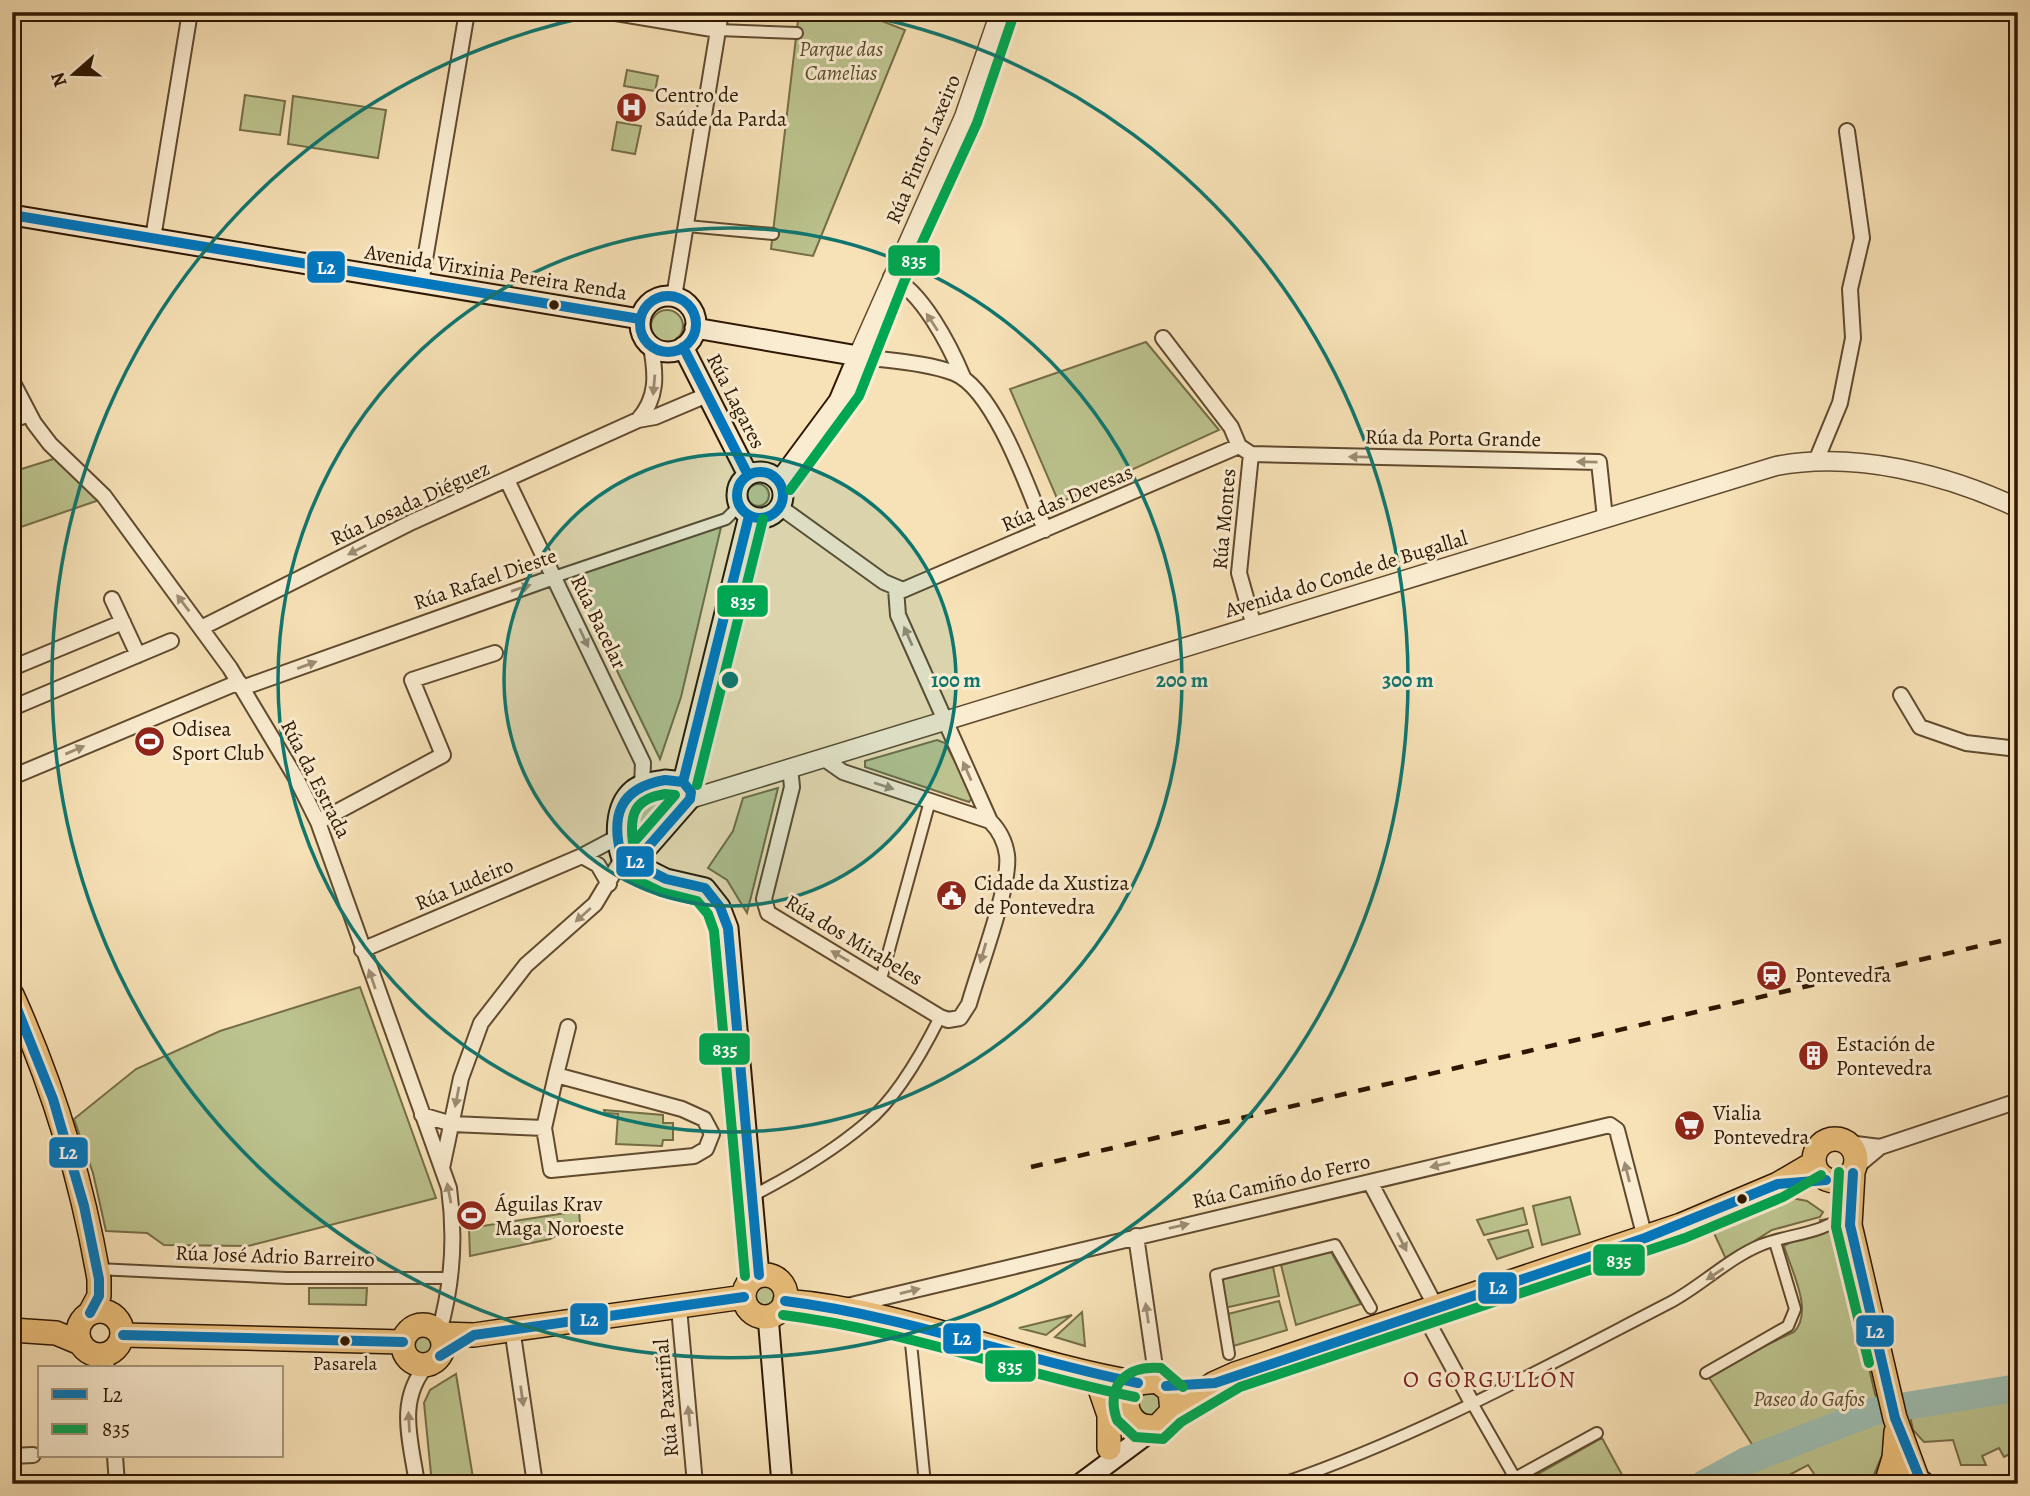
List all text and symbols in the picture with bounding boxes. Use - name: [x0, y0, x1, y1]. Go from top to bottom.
- park label: Parque das Camelias: [799, 35, 883, 87]
- north arrow: [38, 38, 108, 108]
- text: N: [44, 68, 74, 90]
- street label: Rúa Pintor Laxeiro: [879, 70, 967, 228]
- place label: Centro de Saúde da Parda: [655, 81, 787, 133]
- hospital icon: Centro de Saúde da Parda: [615, 90, 649, 124]
- street label: Avenida Virxinia Pereira Renda: [362, 237, 629, 307]
- line badge: 835: [887, 244, 941, 277]
- text: 835: [901, 248, 927, 274]
- line badge: L2: [306, 250, 346, 284]
- text: L2: [316, 255, 336, 281]
- unlabelled marker: [547, 298, 561, 312]
- one-way arrow: [926, 312, 939, 332]
- street label: Rúa Lagares: [700, 348, 772, 454]
- one-way arrow: [648, 374, 659, 396]
- street label: Rúa da Porta Grande: [1365, 422, 1541, 454]
- one-way arrow: [1348, 451, 1370, 463]
- street label: Rúa Losada Diéguez: [326, 454, 494, 552]
- one-way arrow: [1575, 456, 1597, 468]
- street label: Rúa das Devesas: [997, 458, 1137, 538]
- street label: Rúa Montes: [1206, 467, 1242, 571]
- street label: Avenida do Conde de Bugallal: [1220, 524, 1471, 625]
- street label: Rúa Rafael Dieste: [410, 541, 560, 617]
- one-way arrow: [346, 544, 366, 556]
- street label: Rúa Bacelar: [564, 571, 634, 673]
- one-way arrow: [510, 583, 531, 593]
- line badge: 835: [716, 584, 769, 618]
- text: 835: [730, 589, 756, 615]
- one-way arrow: [177, 594, 191, 612]
- one-way arrow: [902, 626, 914, 646]
- one-way arrow: [579, 628, 590, 649]
- one-way arrow: [296, 659, 317, 670]
- text: 100 m: [931, 666, 981, 694]
- text: 200 m: [1156, 666, 1209, 694]
- text: 300 m: [1382, 666, 1434, 694]
- centre of rings: [718, 668, 742, 692]
- place label: Odisea Sport Club: [172, 715, 264, 767]
- street label: Rúa da Estrada: [274, 715, 358, 843]
- sports icon: Odisea Sport Club: [132, 724, 166, 758]
- one-way arrow: [65, 744, 85, 756]
- one-way arrow: [961, 761, 973, 781]
- one-way arrow: [874, 781, 895, 792]
- line badge: L2: [615, 845, 655, 878]
- text: L2: [625, 849, 645, 875]
- street label: Rúa Ludeiro: [410, 851, 518, 917]
- place label: Cidade da Xustiza de Pontevedra: [974, 869, 1129, 921]
- public building icon: Cidade da Xustiza de Pontevedra: [934, 878, 968, 912]
- street label: Rúa dos Mirabeles: [780, 888, 928, 992]
- one-way arrow: [575, 906, 592, 922]
- one-way arrow: [978, 943, 988, 964]
- one-way arrow: [830, 950, 849, 962]
- station icon: Pontevedra: [1755, 958, 1789, 992]
- place label: Pontevedra: [1795, 961, 1891, 989]
- one-way arrow: [366, 968, 377, 989]
- place label: Estación de Pontevedra: [1836, 1030, 1935, 1082]
- line badge: 835: [698, 1032, 751, 1066]
- text: 835: [712, 1037, 738, 1063]
- building icon: Estación de Pontevedra: [1796, 1039, 1830, 1073]
- one-way arrow: [452, 1086, 463, 1108]
- place label: Vialia Pontevedra: [1712, 1099, 1809, 1151]
- supermarket icon: Vialia Pontevedra: [1673, 1108, 1707, 1142]
- line badge: L2: [48, 1136, 89, 1169]
- text: L2: [58, 1140, 78, 1166]
- street label: Rúa Camiño do Ferro: [1189, 1147, 1373, 1215]
- one-way arrow: [1429, 1160, 1451, 1171]
- one-way arrow: [1621, 1161, 1632, 1183]
- one-way arrow: [443, 1182, 454, 1204]
- place label: Águilas Krav Maga Noroeste: [494, 1190, 624, 1242]
- unlabelled marker: [1735, 1192, 1749, 1206]
- sports icon: Águilas Krav Maga Noroeste: [455, 1199, 489, 1233]
- one-way arrow: [1168, 1220, 1190, 1231]
- one-way arrow: [1397, 1232, 1408, 1252]
- street label: Rúa José Adrio Barreiro: [175, 1239, 375, 1273]
- line badge: 835: [1592, 1243, 1646, 1277]
- text: 835: [1606, 1248, 1632, 1274]
- one-way arrow: [1706, 1267, 1725, 1280]
- line badge: L2: [1477, 1271, 1518, 1305]
- text: L2: [1488, 1275, 1508, 1301]
- one-way arrow: [899, 1285, 921, 1296]
- line badge: L2: [569, 1302, 609, 1336]
- one-way arrow: [1141, 1302, 1152, 1324]
- text: L2: [579, 1307, 599, 1333]
- line badge: L2: [1855, 1314, 1895, 1348]
- text: L2: [1865, 1319, 1885, 1345]
- line badge: L2: [942, 1322, 982, 1355]
- text: L2: [952, 1326, 972, 1352]
- marker: Pasarela: [338, 1334, 352, 1348]
- street label: Rúa Paxariñal: [647, 1338, 685, 1458]
- line badge: 835: [984, 1349, 1037, 1383]
- place label: Pasarela: [313, 1351, 377, 1377]
- text: 835: [997, 1354, 1023, 1380]
- district label: O GORGULLÓN: [1403, 1364, 1577, 1395]
- legend: [38, 1366, 284, 1458]
- text: L2: [102, 1381, 123, 1409]
- one-way arrow: [517, 1385, 528, 1407]
- park label: Paseo do Gafos: [1753, 1385, 1865, 1413]
- one-way arrow: [683, 1405, 694, 1427]
- one-way arrow: [403, 1410, 414, 1432]
- text: 835: [102, 1415, 130, 1443]

